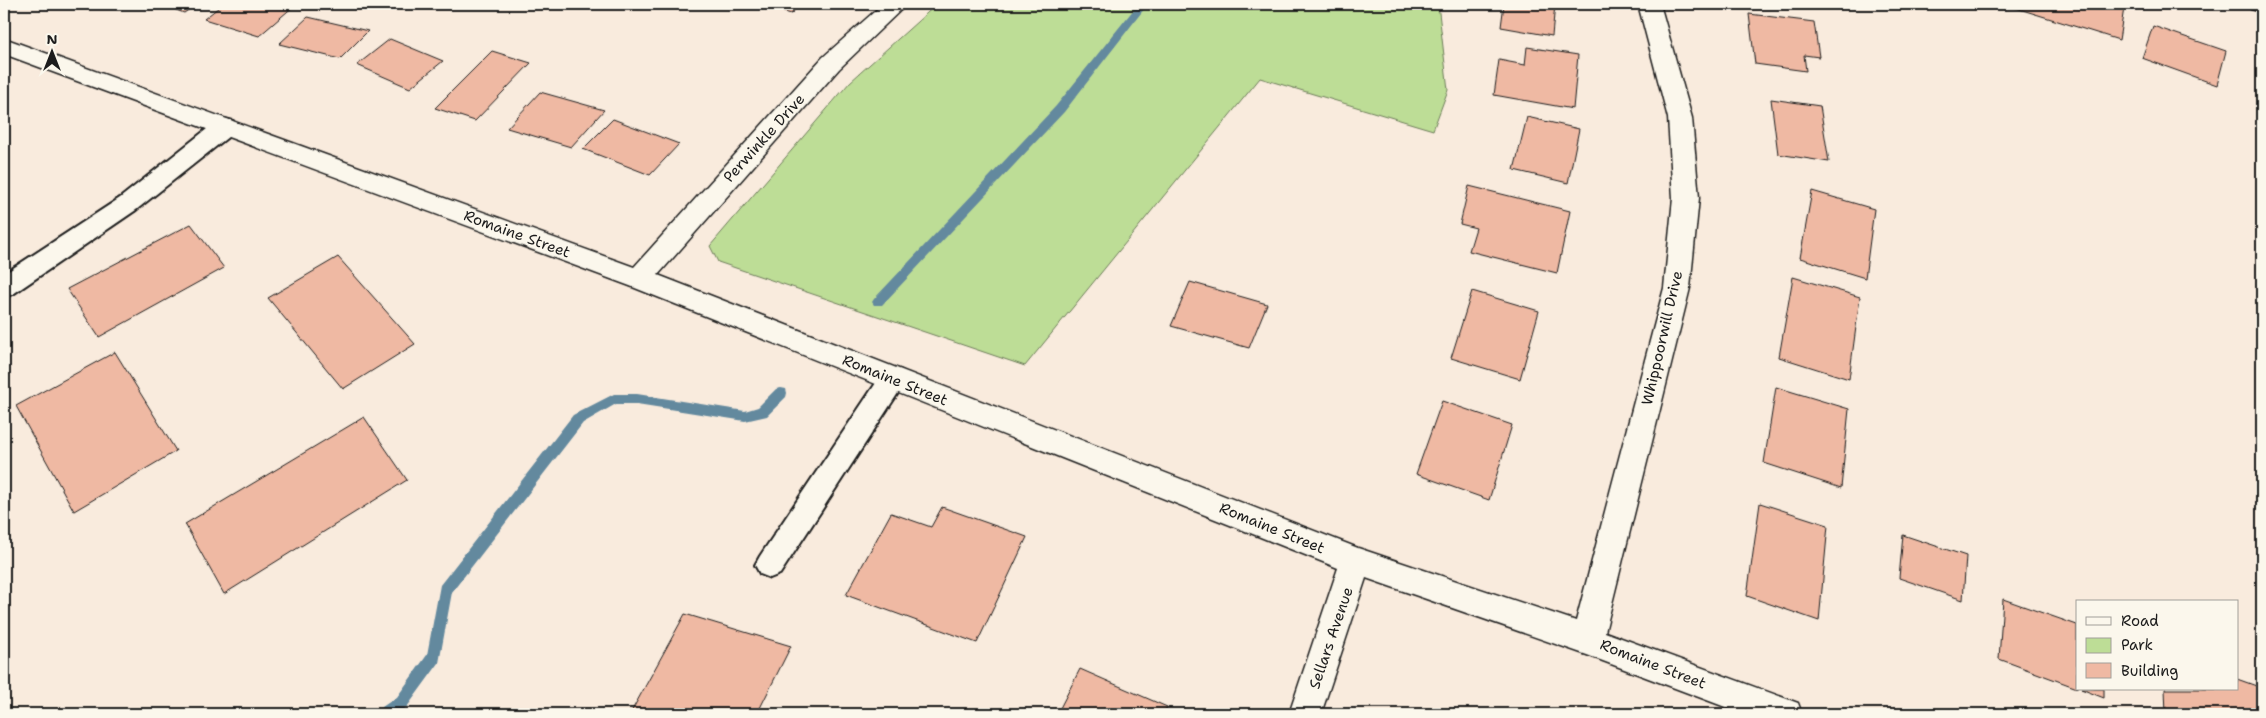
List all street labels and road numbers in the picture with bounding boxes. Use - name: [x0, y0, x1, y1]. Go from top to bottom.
- street label: Perwinkle Drive: [719, 89, 809, 187]
- street label: Romaine Street: [461, 205, 573, 263]
- street label: Whippoorwill Drive: [1637, 269, 1687, 407]
- street label: Romaine Street: [839, 350, 951, 410]
- street label: Romaine Street: [1216, 498, 1328, 558]
- street label: Sellars Avenue: [1304, 584, 1358, 692]
- street label: Romaine Street: [1597, 635, 1709, 693]

